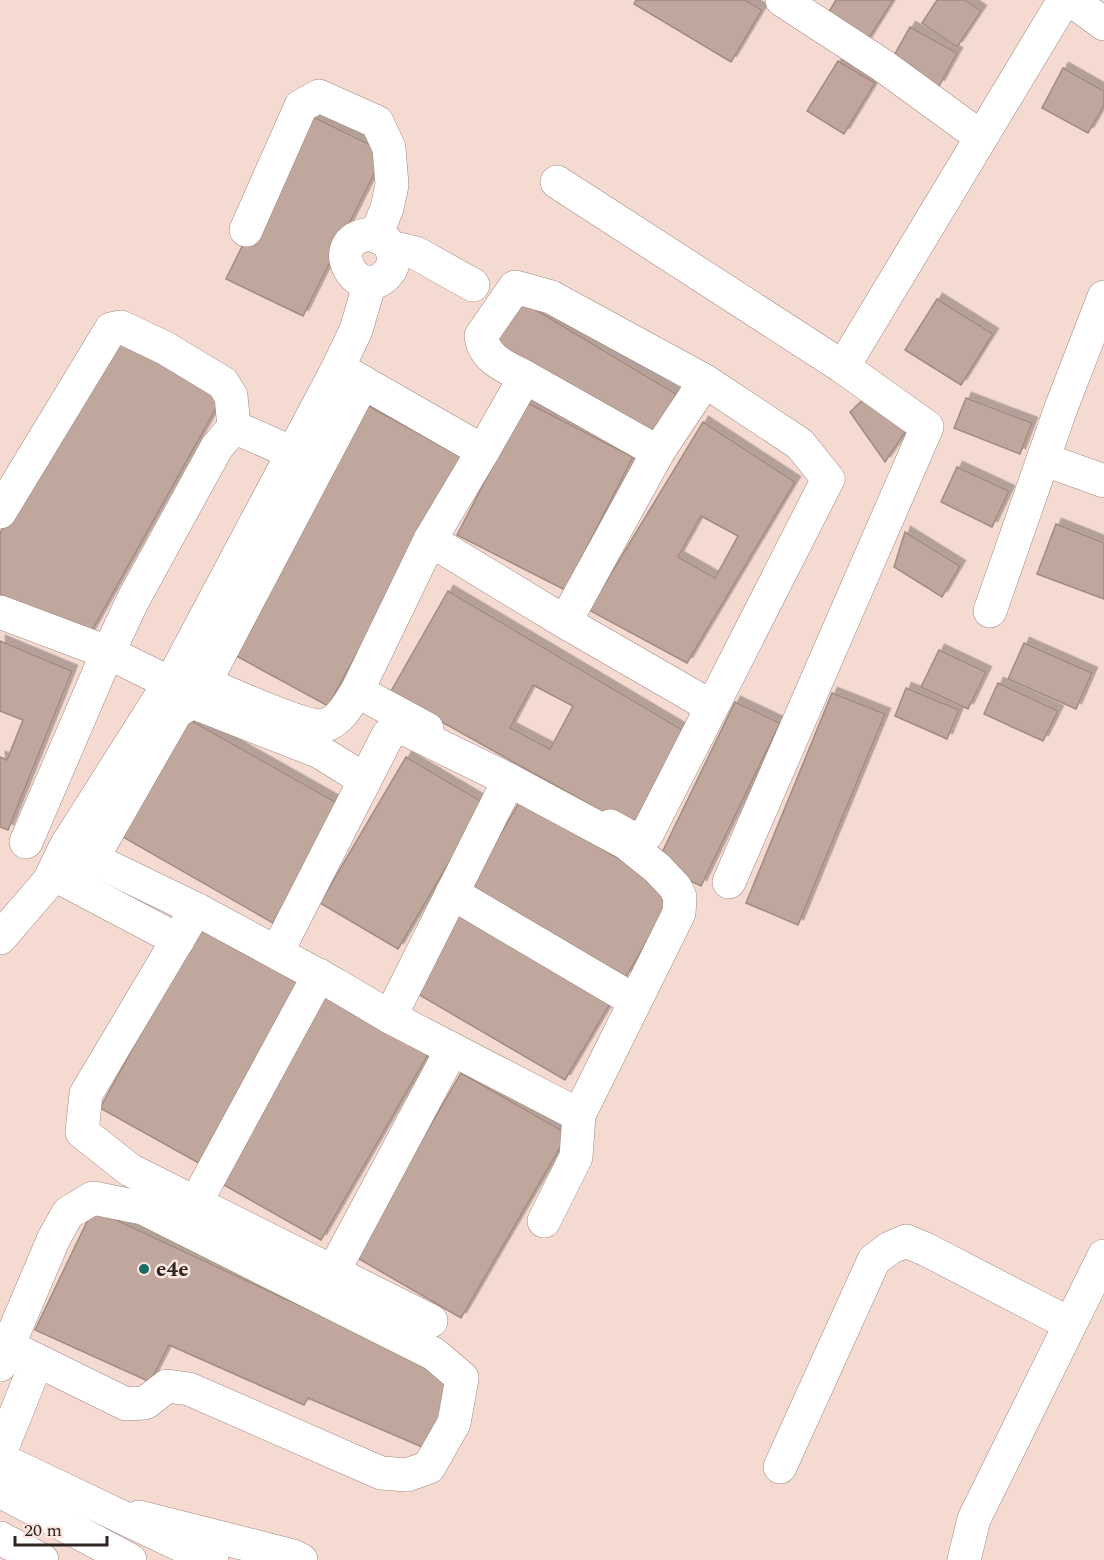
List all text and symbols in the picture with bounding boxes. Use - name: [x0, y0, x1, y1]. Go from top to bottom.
- place label: e4e: [156, 1254, 189, 1286]
- marker: e4e: [137, 1262, 151, 1276]
- scale bar: [15, 1509, 106, 1547]
- text: 20 m: [24, 1517, 62, 1544]

